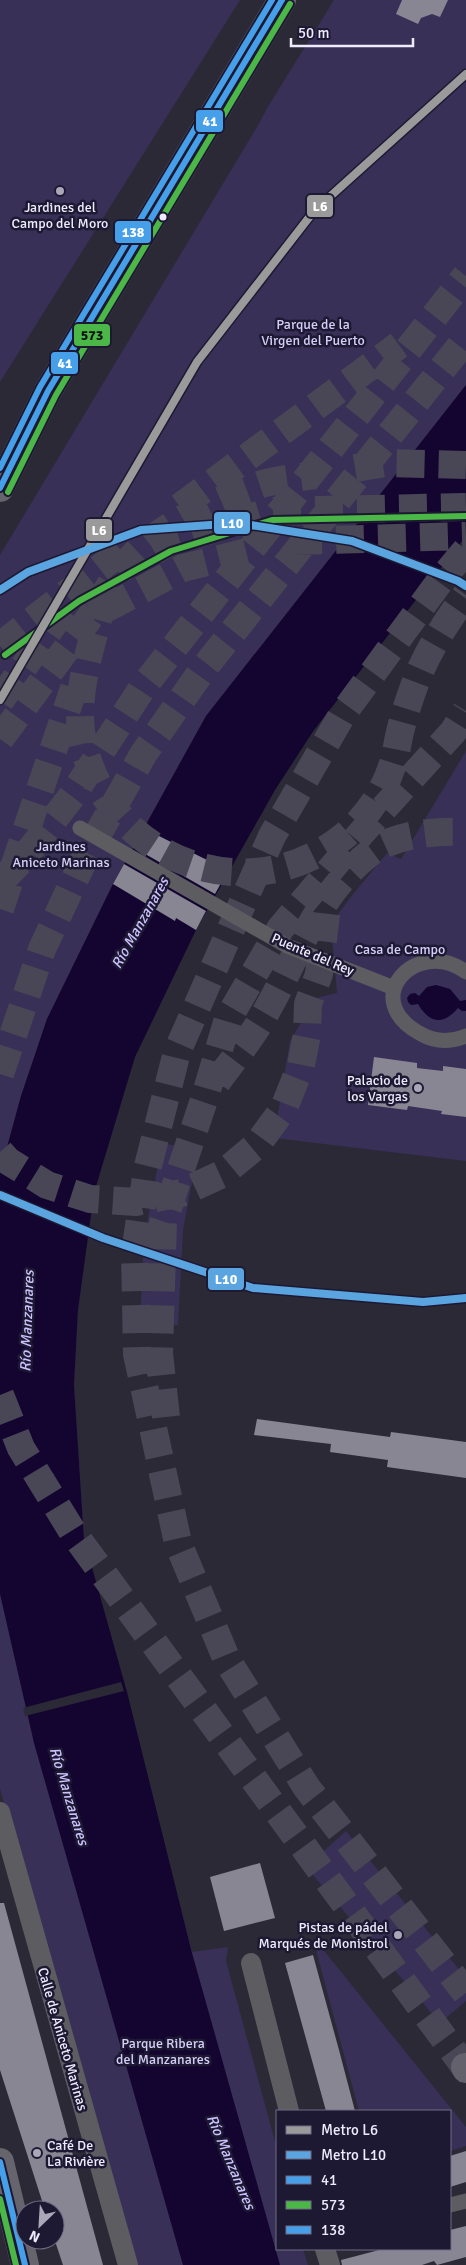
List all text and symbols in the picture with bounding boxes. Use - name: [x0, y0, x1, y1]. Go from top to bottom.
- scale bar: [291, 15, 414, 47]
- text: 50 m: [298, 24, 329, 42]
- line badge: 41: [195, 109, 224, 133]
- text: 41: [202, 113, 218, 130]
- marker: Jardines del Campo del Moro: [54, 185, 66, 197]
- line badge: L6: [306, 194, 334, 218]
- text: L6: [313, 198, 328, 215]
- place label: Jardines del Campo del Moro: [12, 199, 108, 232]
- unlabelled marker: [158, 212, 168, 222]
- line badge: 138: [114, 220, 152, 244]
- text: 138: [122, 224, 145, 241]
- park label: Parque de la Virgen del Puerto: [261, 316, 365, 349]
- line badge: 573: [73, 323, 111, 347]
- text: 573: [81, 327, 103, 344]
- line badge: 41: [50, 351, 79, 375]
- text: 41: [57, 355, 73, 372]
- line badge: L10: [213, 511, 251, 535]
- text: L10: [221, 515, 244, 532]
- line badge: L6: [85, 518, 113, 542]
- text: L6: [92, 522, 107, 539]
- park label: Jardines Aniceto Marinas: [12, 838, 110, 871]
- water label: Río Manzanares: [108, 873, 173, 972]
- street label: Puente del Rey: [269, 929, 357, 980]
- park label: Casa de Campo: [355, 941, 445, 958]
- place label: Palacio de los Vargas: [347, 1072, 408, 1105]
- marker: Palacio de los Vargas: [412, 1082, 424, 1094]
- line badge: L10: [207, 1267, 245, 1291]
- water label: Río Manzanares: [16, 1269, 38, 1372]
- text: L10: [215, 1271, 238, 1288]
- water label: Río Manzanares: [46, 1745, 93, 1849]
- place label: Pistas de pádel Marqués de Monistrol: [259, 1919, 388, 1952]
- marker: Pistas de pádel Marqués de Monistrol: [392, 1929, 404, 1941]
- street label: Calle de Aniceto Marinas: [34, 1966, 91, 2113]
- park label: Parque Ribera del Manzanares: [116, 2035, 210, 2068]
- legend: [276, 2110, 451, 2250]
- water label: Río Manzanares: [203, 2112, 260, 2214]
- text: Metro L6: [321, 2121, 378, 2139]
- place label: Café De La Rivière: [47, 2137, 105, 2170]
- text: Metro L10: [321, 2146, 386, 2164]
- marker: Café De La Rivière: [31, 2147, 43, 2159]
- text: 41: [321, 2171, 337, 2189]
- text: 573: [321, 2196, 345, 2214]
- north arrow: [15, 2200, 65, 2250]
- text: 138: [321, 2221, 345, 2239]
- text: N: [27, 2227, 43, 2246]

